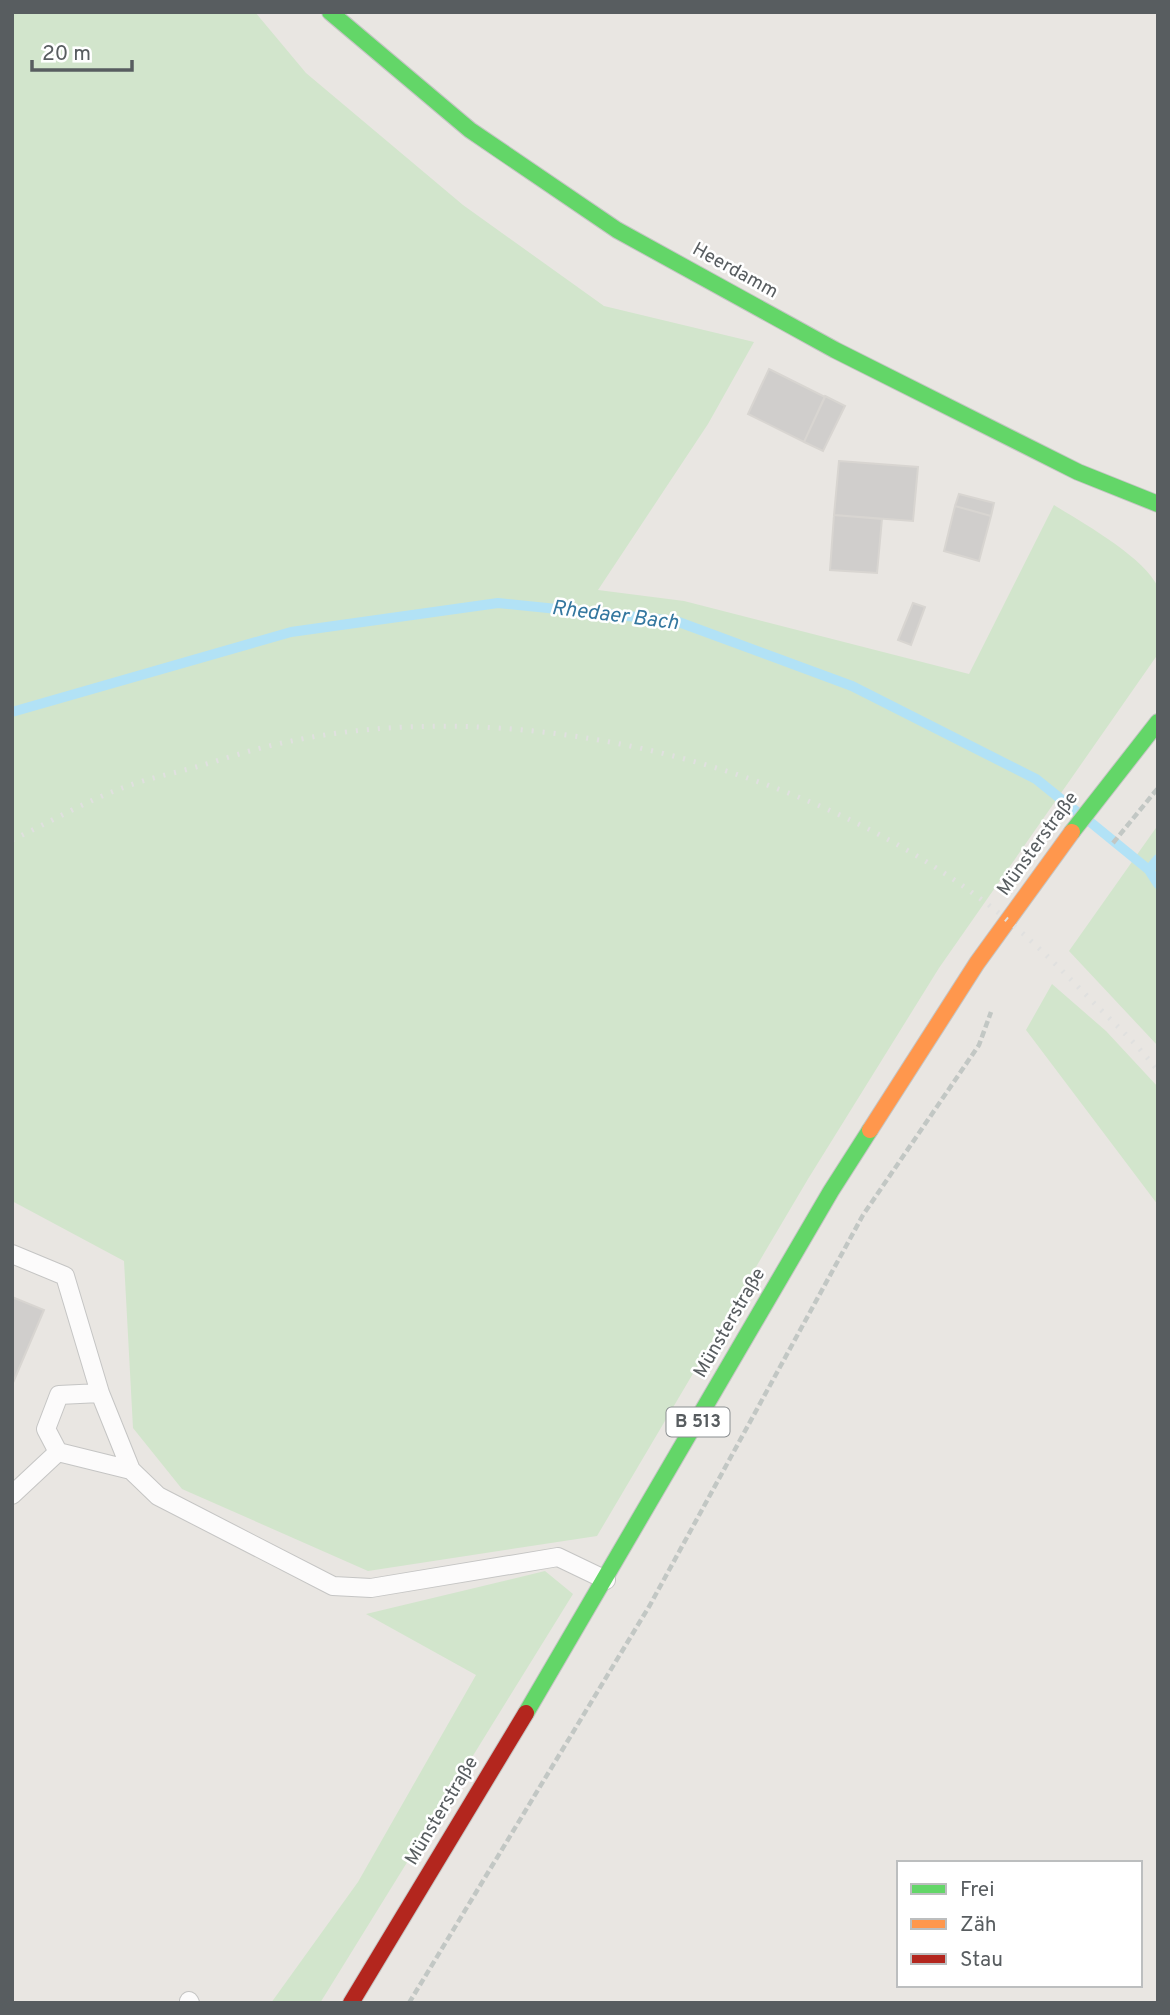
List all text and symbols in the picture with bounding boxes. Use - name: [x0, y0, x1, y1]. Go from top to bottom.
- scale bar: [32, 28, 131, 72]
- text: 20 m: [42, 41, 91, 68]
- street label: Heerdamm: [688, 238, 782, 304]
- water label: Rhedaer Bach: [550, 595, 681, 637]
- street label: Münsterstraße: [992, 787, 1084, 901]
- street label: Münsterstraße: [689, 1264, 771, 1382]
- road number: B 513: [666, 1408, 730, 1436]
- street label: Münsterstraße: [400, 1752, 484, 1870]
- legend: [897, 1861, 1142, 1987]
- text: Frei: [960, 1877, 995, 1904]
- text: Zäh: [960, 1912, 997, 1939]
- text: Stau: [960, 1947, 1003, 1974]

